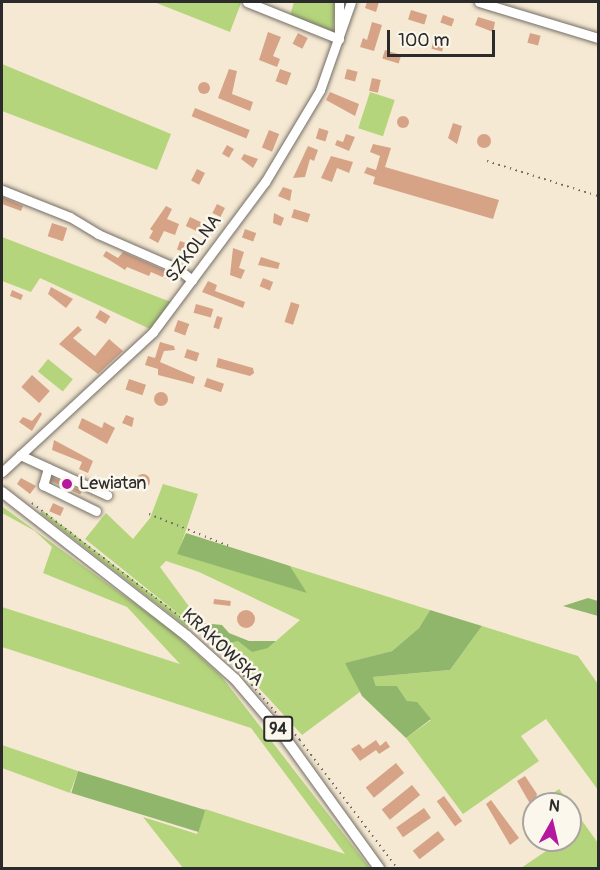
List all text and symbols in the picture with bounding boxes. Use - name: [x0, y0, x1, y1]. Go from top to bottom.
- scale bar: [390, 18, 498, 56]
- text: 100 m: [398, 29, 450, 52]
- street label: SZKOLNA: [162, 211, 226, 287]
- place label: Lewiatan: [79, 473, 146, 495]
- marker: Lewiatan: [60, 477, 74, 491]
- street label: KRAKOWSKA: [177, 605, 267, 691]
- road number: 94: [263, 716, 293, 742]
- north arrow: [522, 792, 582, 852]
- text: N: [547, 795, 561, 817]

